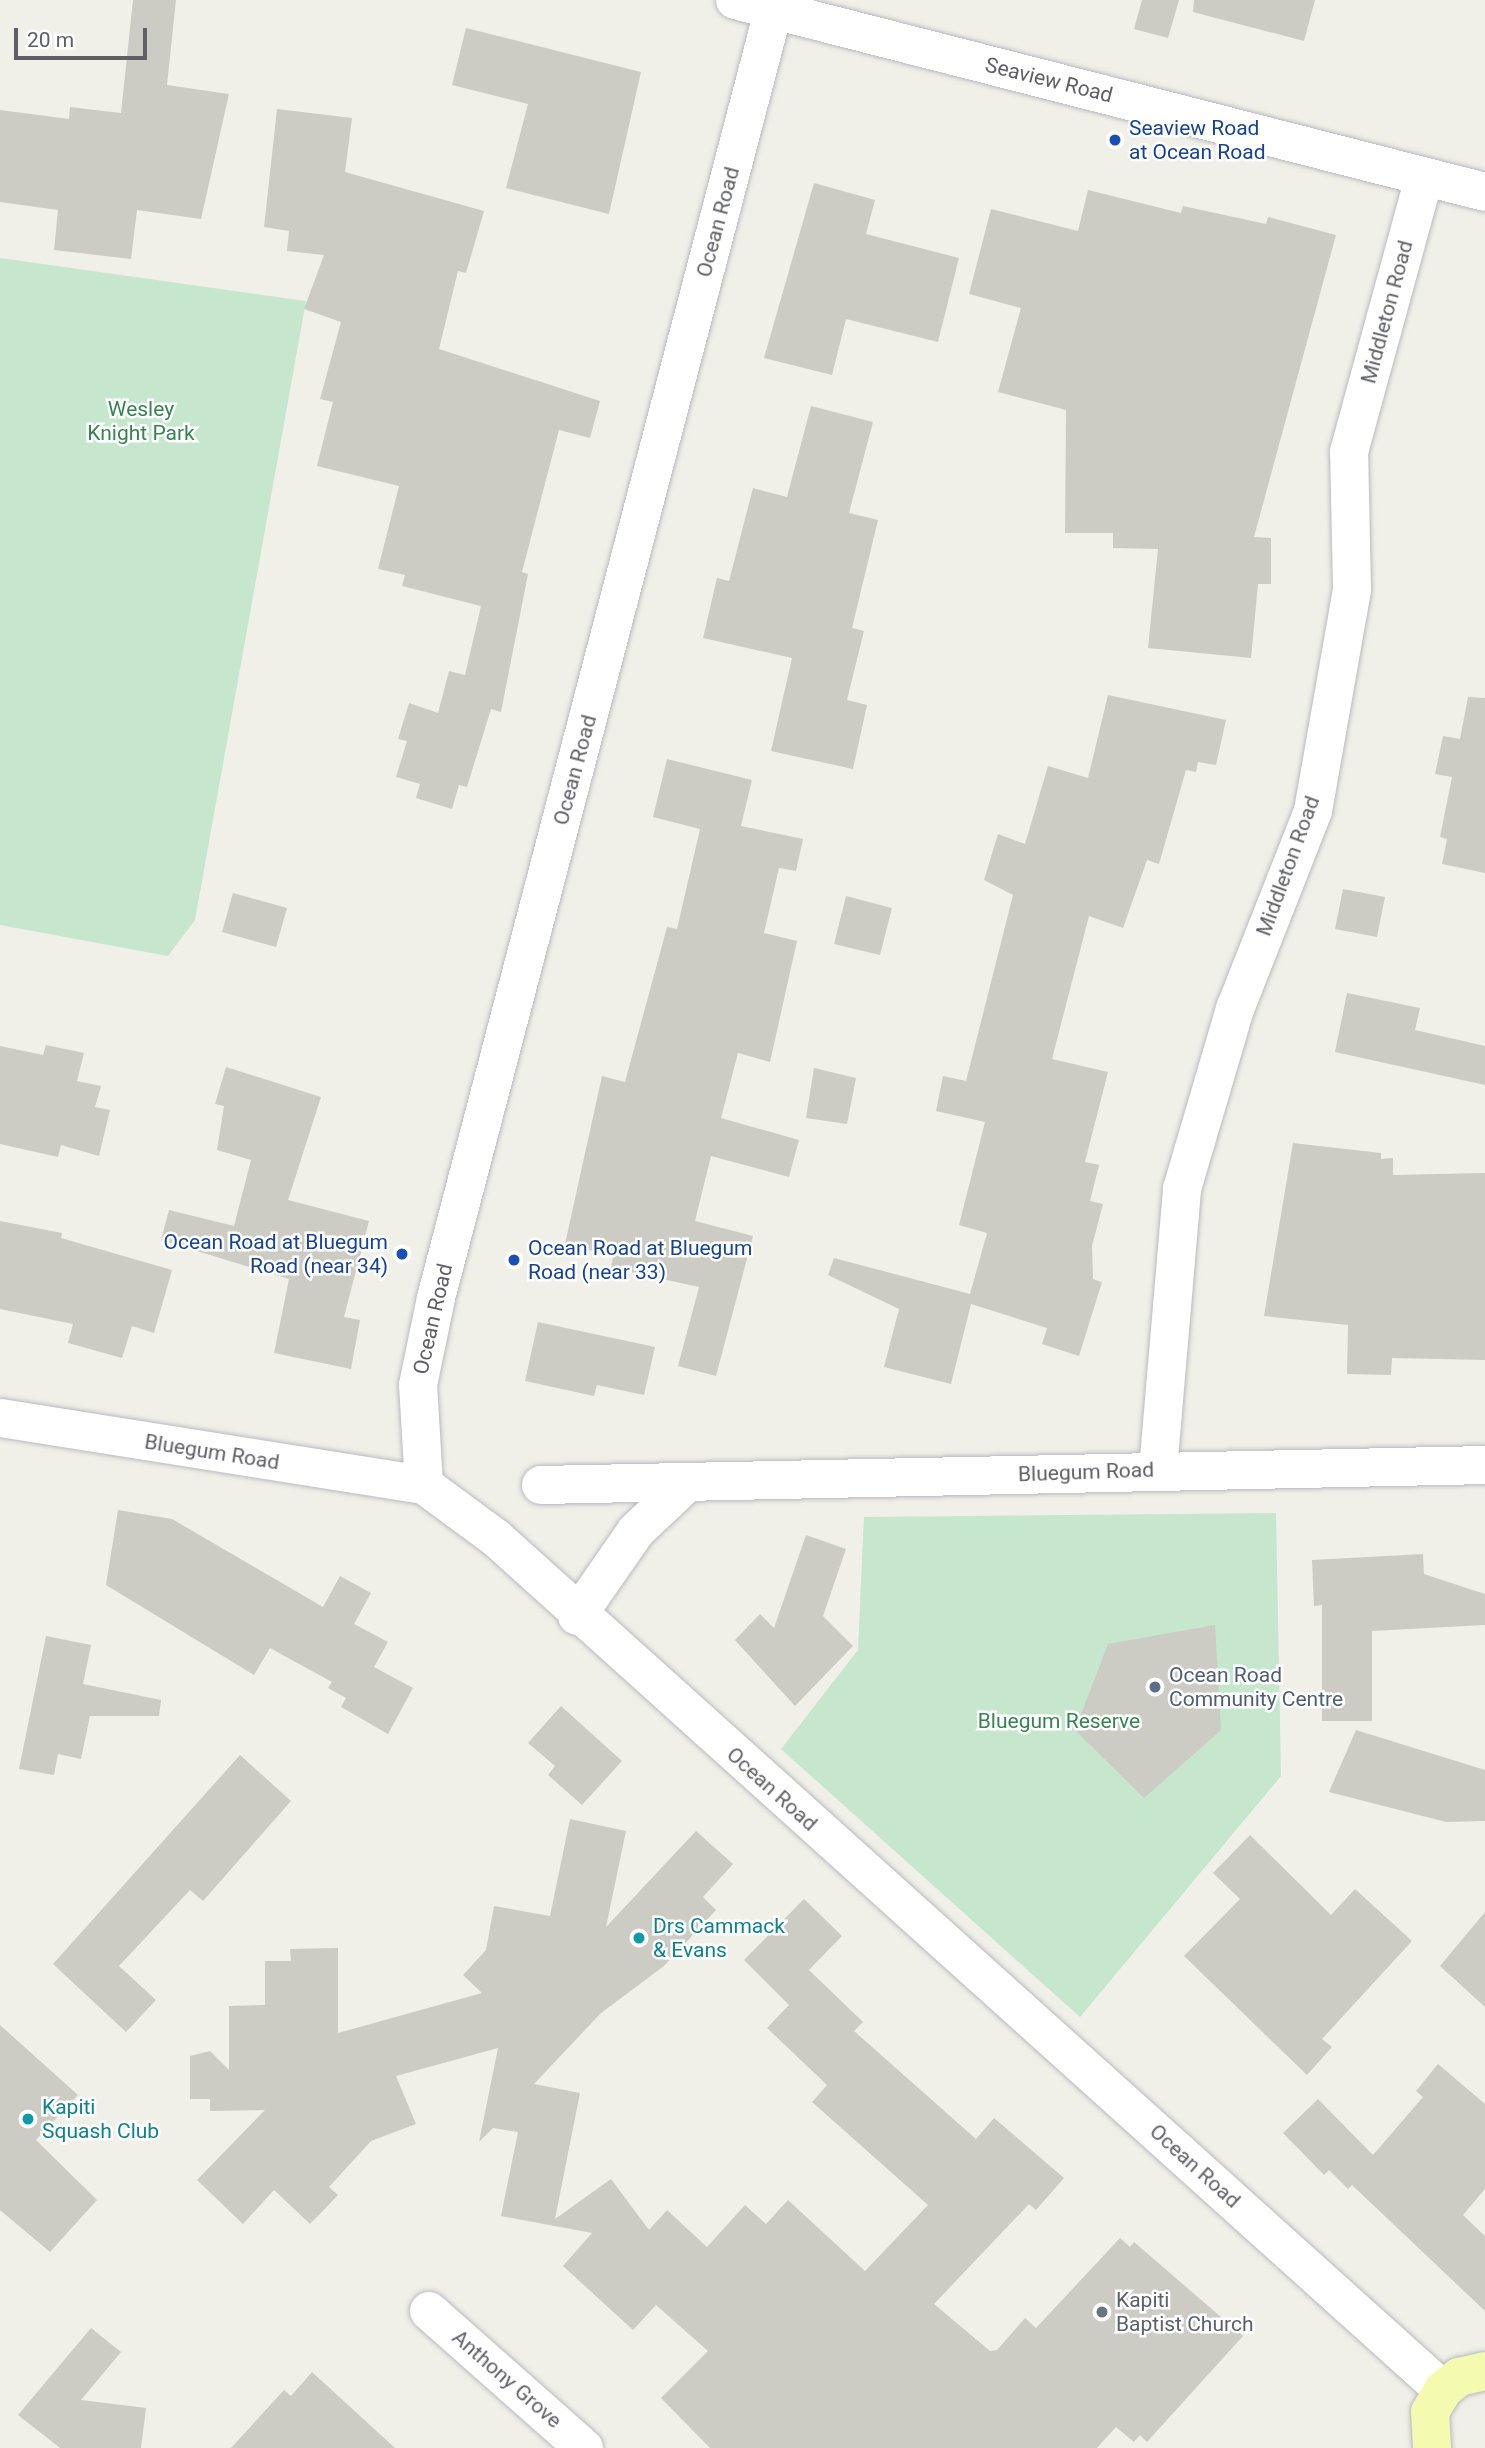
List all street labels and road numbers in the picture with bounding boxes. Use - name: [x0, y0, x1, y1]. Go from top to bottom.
- street label: Seaview Road: [983, 52, 1115, 108]
- street label: Ocean Road: [691, 164, 745, 280]
- street label: Middleton Road: [1356, 238, 1418, 386]
- street label: Ocean Road: [548, 712, 602, 828]
- street label: Middleton Road: [1251, 793, 1325, 939]
- street label: Ocean Road: [408, 1261, 458, 1377]
- street label: Bluegum Road: [143, 1429, 281, 1475]
- street label: Bluegum Road: [1018, 1457, 1154, 1487]
- street label: Ocean Road: [722, 1742, 822, 1836]
- street label: Ocean Road: [1145, 2119, 1245, 2213]
- street label: Anthony Grove: [447, 2325, 567, 2433]

